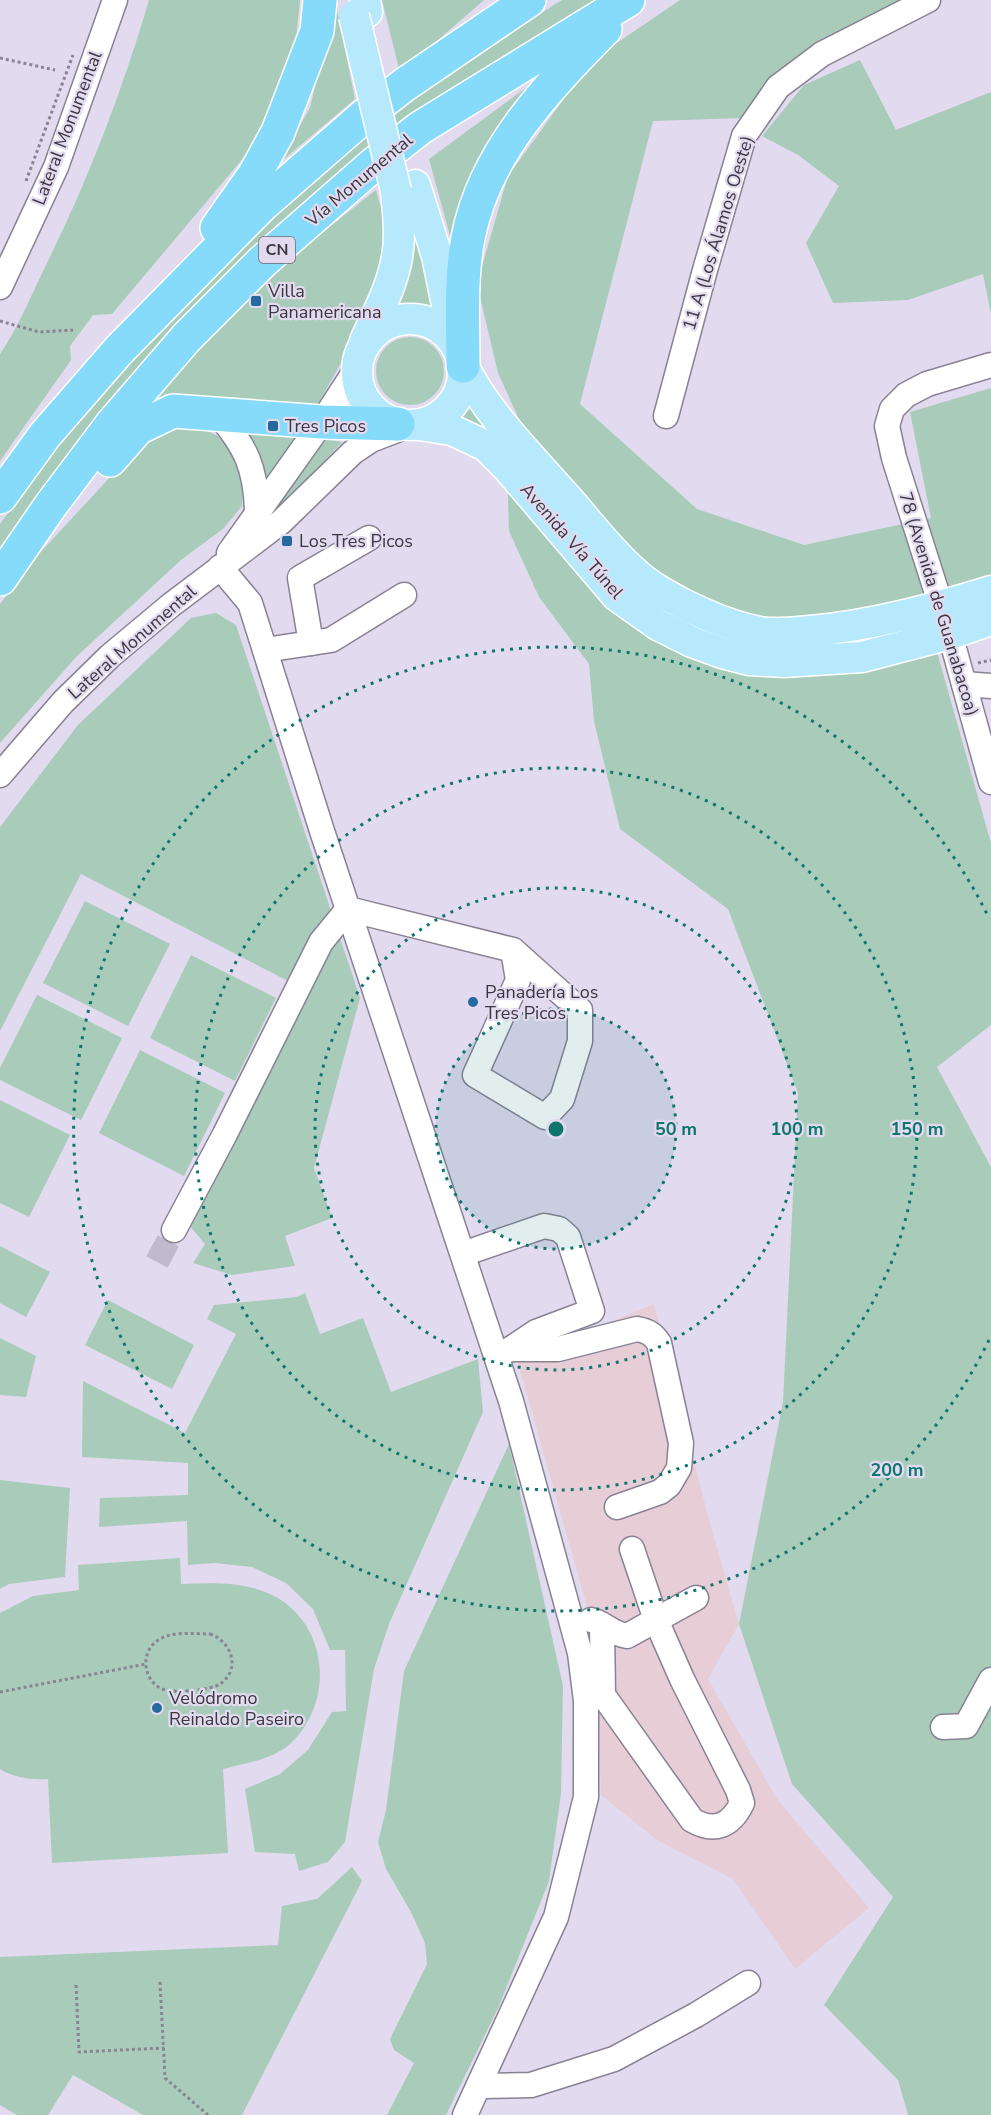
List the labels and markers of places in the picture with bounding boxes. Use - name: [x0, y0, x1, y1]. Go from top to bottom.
- place label: Villa Panamericana: [267, 279, 381, 324]
- marker: Villa Panamericana: [249, 294, 263, 308]
- place label: Tres Picos: [285, 414, 366, 438]
- marker: Tres Picos: [266, 419, 280, 433]
- place label: Los Tres Picos: [299, 529, 413, 553]
- marker: Los Tres Picos: [280, 534, 294, 548]
- place label: Panadería Los Tres Picos: [485, 980, 598, 1025]
- marker: Panadería Los Tres Picos: [466, 995, 480, 1009]
- centre of rings: [546, 1119, 566, 1139]
- place label: Velódromo Reinaldo Paseiro: [168, 1686, 304, 1731]
- marker: Velódromo Reinaldo Paseiro: [150, 1701, 164, 1715]

